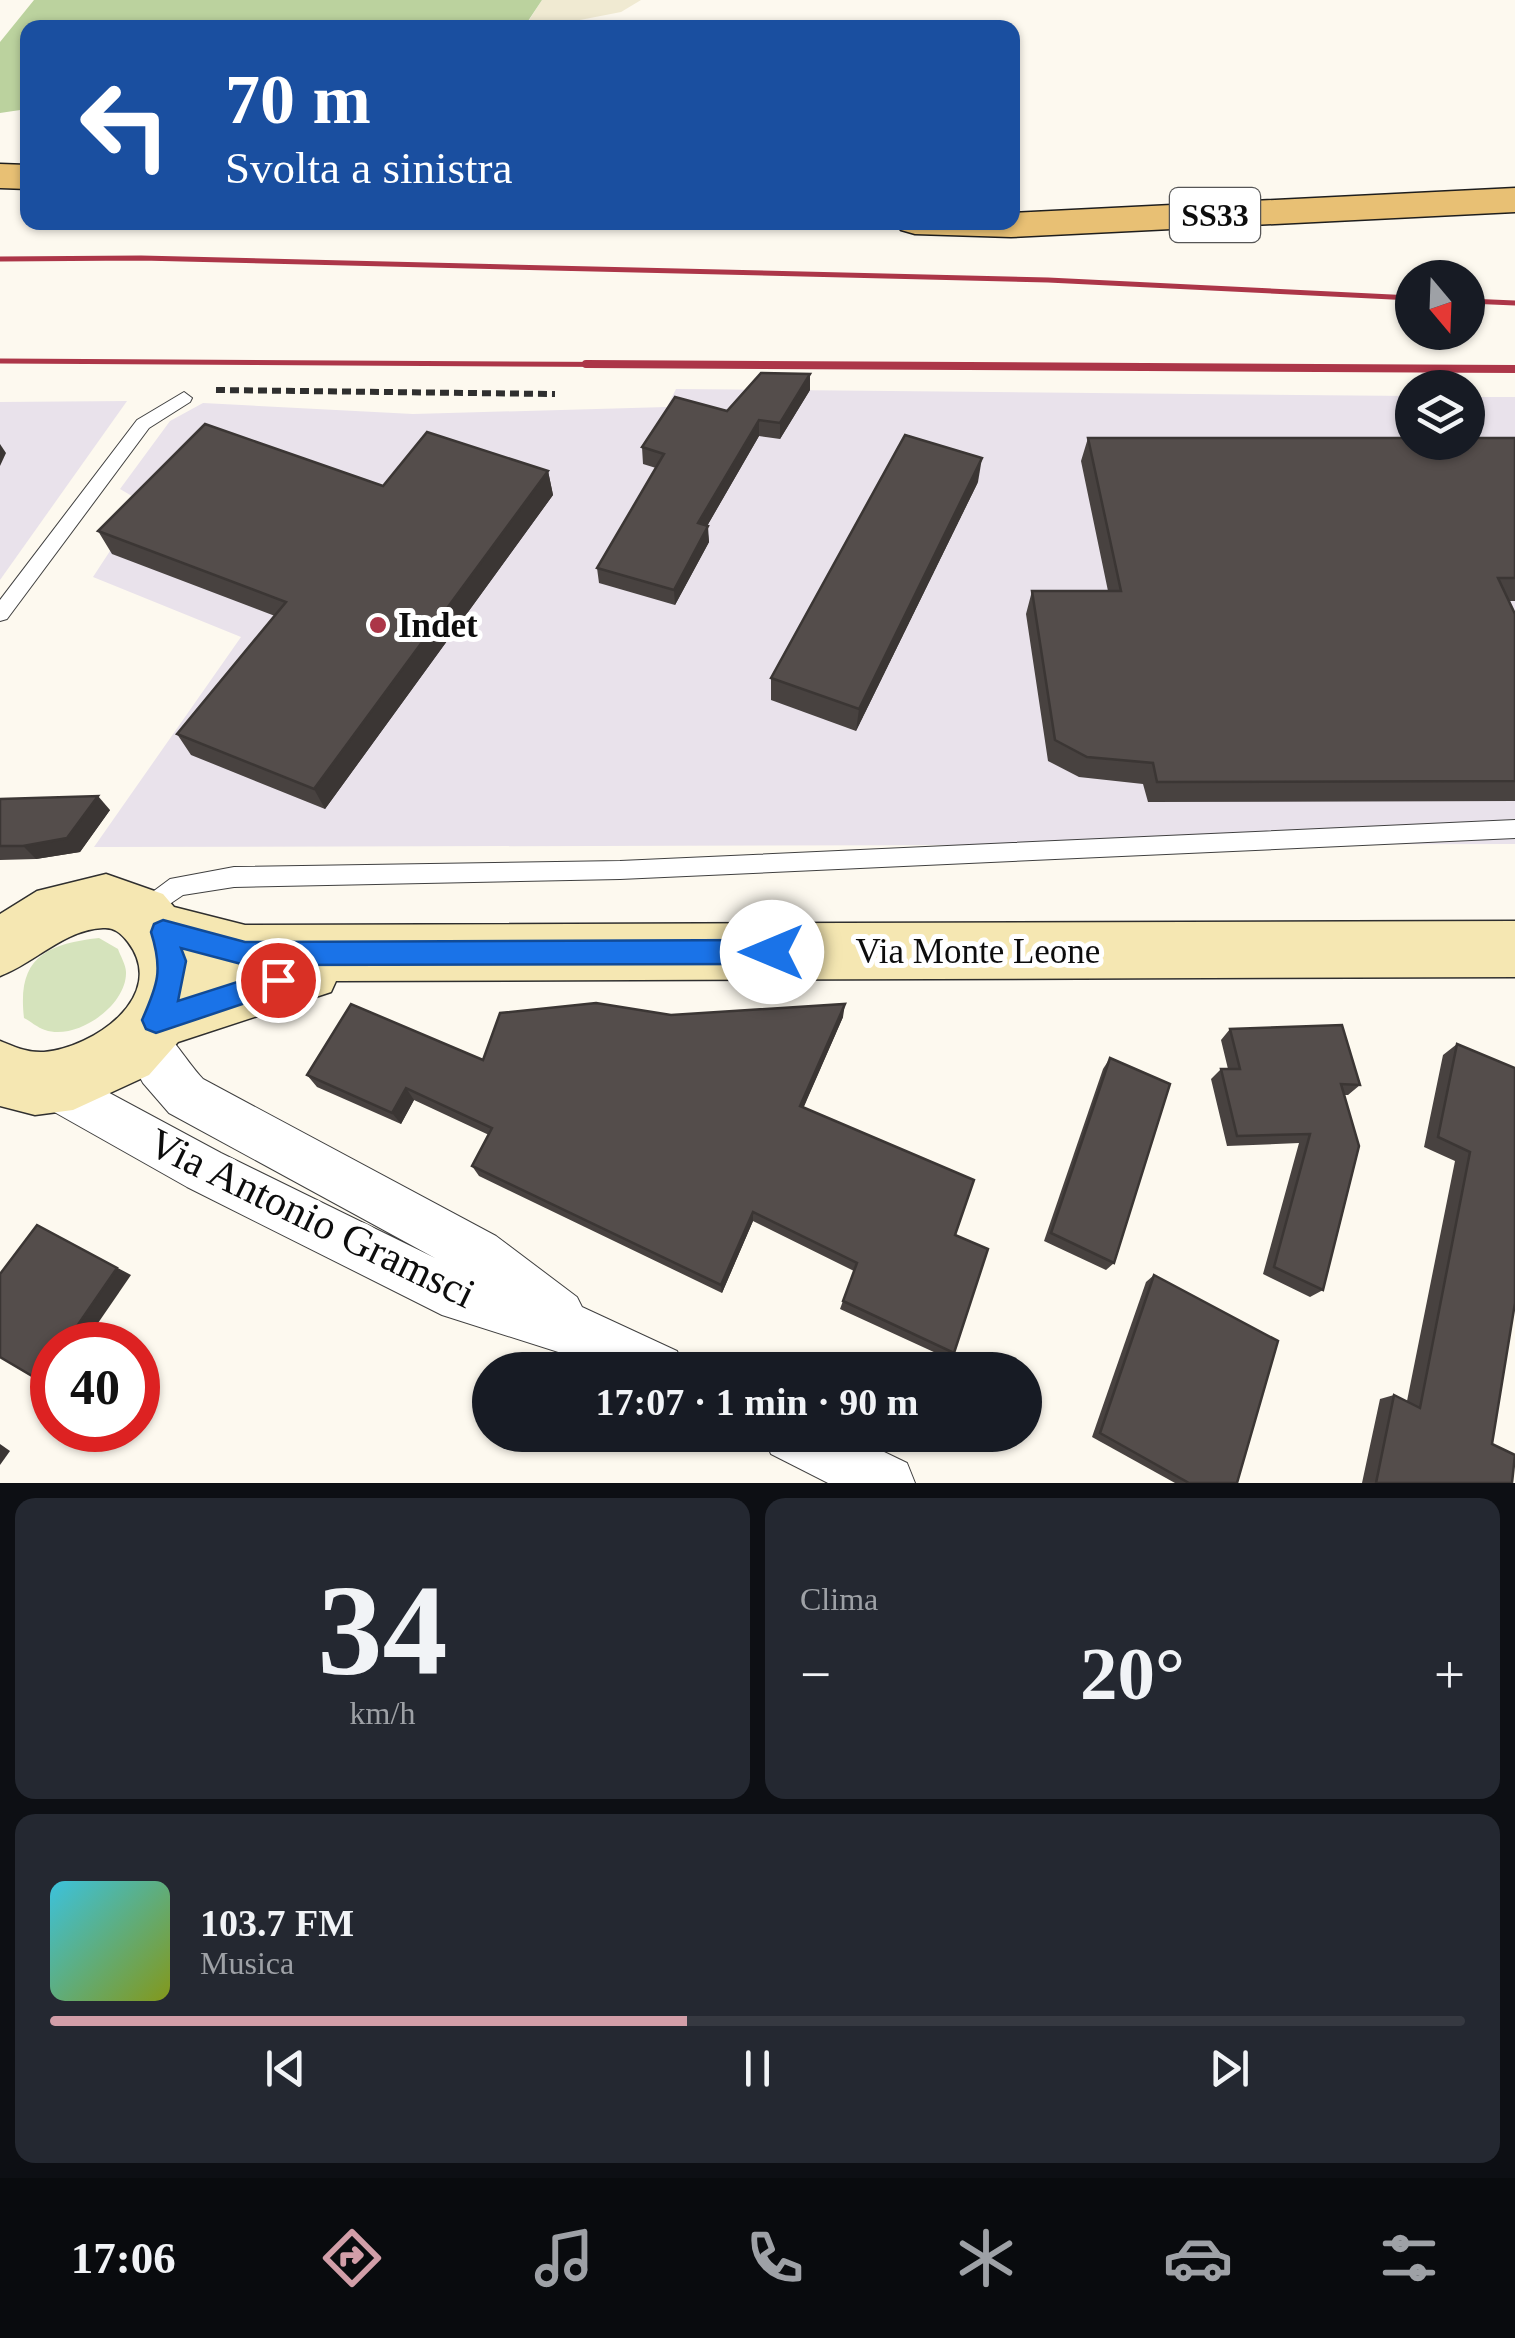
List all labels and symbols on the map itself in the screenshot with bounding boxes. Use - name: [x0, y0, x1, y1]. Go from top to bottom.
- road number: SS33: [1170, 188, 1260, 242]
- north arrow: [1395, 260, 1485, 350]
- place label: Indet: [398, 606, 478, 645]
- marker: Indet: [367, 614, 389, 636]
- position arrow: [720, 900, 824, 1004]
- street label: Via Monte Leone: [856, 932, 1100, 971]
- pin: [236, 938, 321, 1023]
- street label: Via Antonio Gramsci: [142, 1119, 482, 1317]
- speed limit sign: 40: [30, 1322, 160, 1452]

